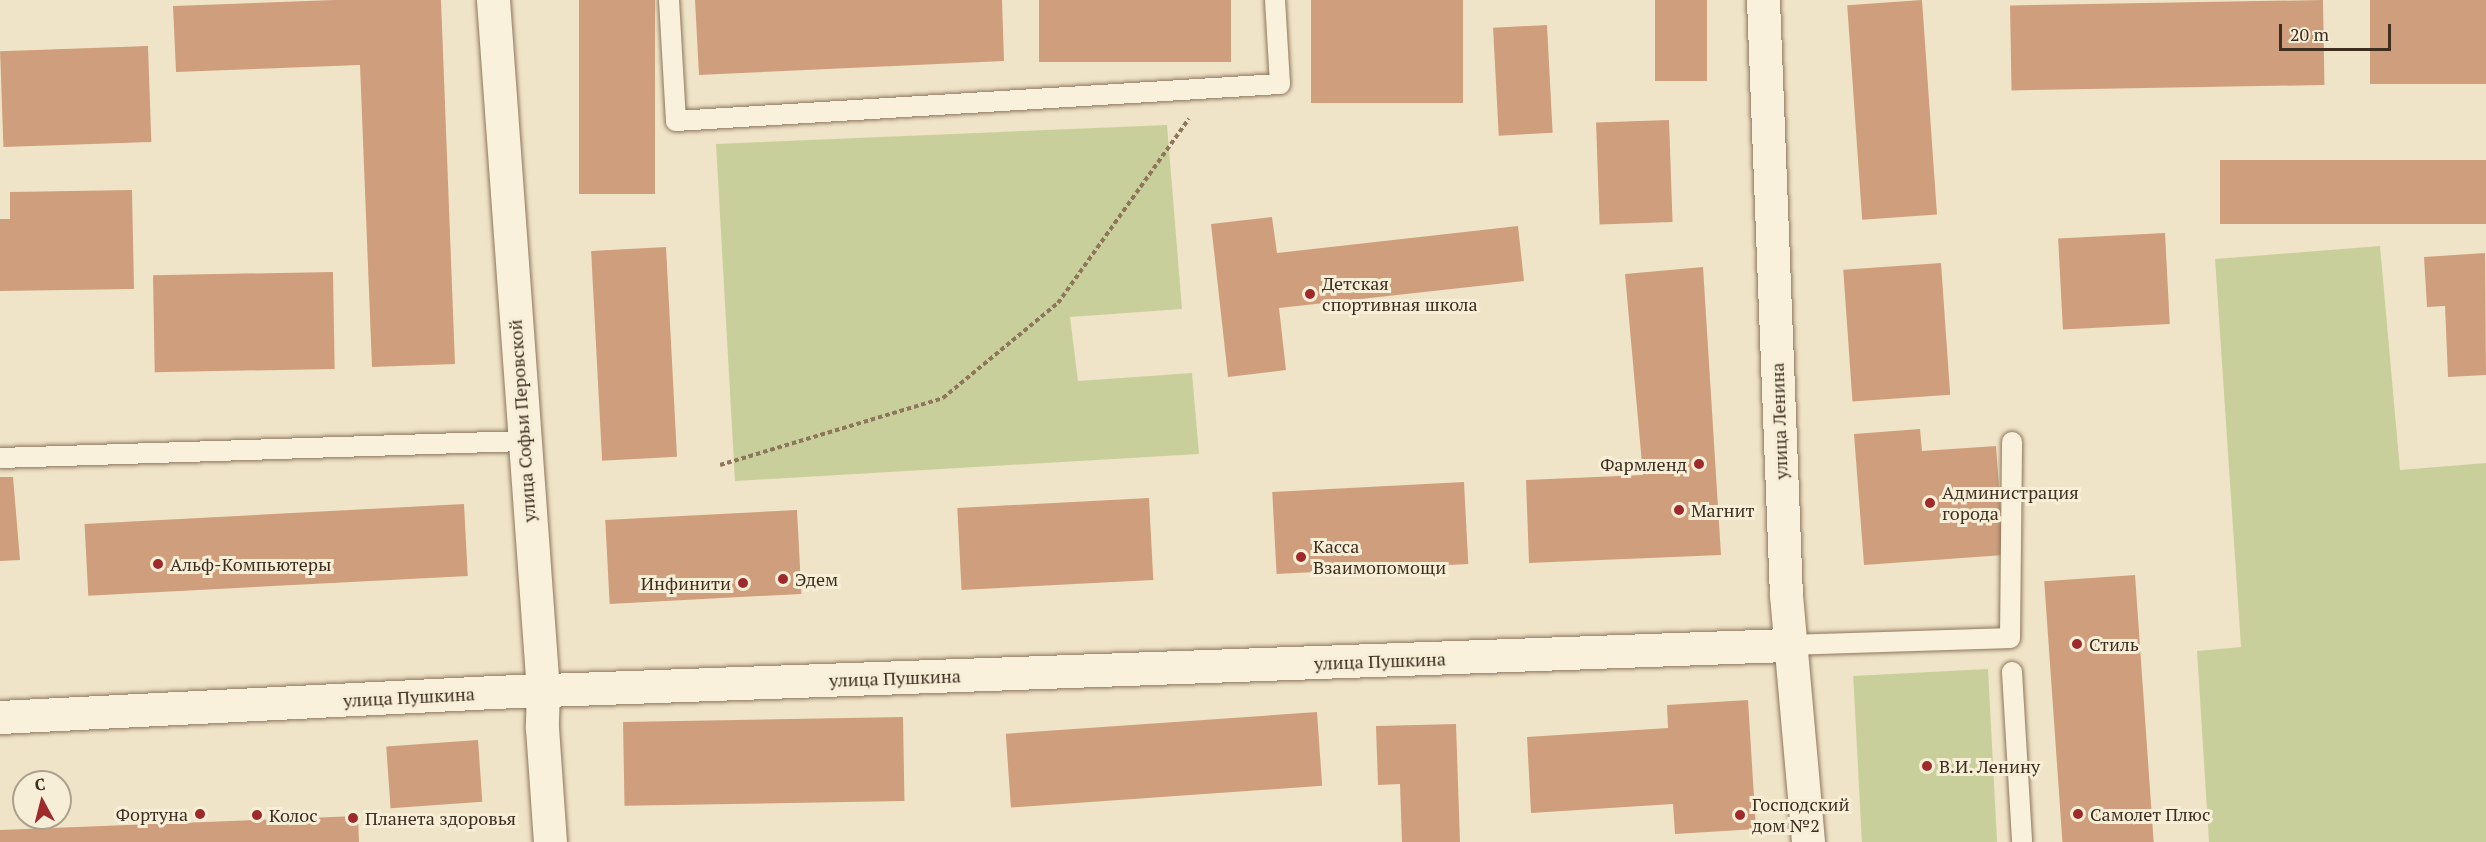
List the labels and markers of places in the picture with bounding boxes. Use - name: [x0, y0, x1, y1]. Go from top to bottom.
- place label: Детская спортивная школа: [1322, 273, 1478, 316]
- marker: Детская спортивная школа: [1303, 287, 1317, 301]
- place label: Фармленд: [1600, 453, 1687, 475]
- marker: Фармленд: [1692, 457, 1706, 471]
- place label: Администрация города: [1942, 482, 2079, 524]
- marker: Администрация города: [1923, 496, 1937, 510]
- place label: Магнит: [1691, 499, 1754, 521]
- marker: Магнит: [1672, 503, 1686, 517]
- place label: Касса Взаимопомощи: [1313, 536, 1446, 578]
- marker: Касса Взаимопомощи: [1294, 550, 1308, 564]
- place label: Альф-Компьютеры: [170, 553, 331, 575]
- marker: Альф-Компьютеры: [151, 557, 165, 571]
- place label: Эдем: [795, 568, 838, 590]
- place label: Инфинити: [641, 572, 731, 594]
- marker: Эдем: [776, 572, 790, 586]
- marker: Инфинити: [736, 576, 750, 590]
- place label: Стиль: [2089, 633, 2139, 655]
- marker: Стиль: [2070, 637, 2084, 651]
- place label: В.И. Ленину: [1939, 755, 2041, 777]
- marker: В.И. Ленину: [1920, 759, 1934, 773]
- place label: Господский дом №2: [1752, 794, 1850, 836]
- place label: Фортуна: [116, 803, 188, 825]
- place label: Самолет Плюс: [2090, 803, 2211, 825]
- place label: Колос: [269, 804, 318, 826]
- marker: Фортуна: [193, 807, 207, 821]
- place label: Планета здоровья: [365, 807, 516, 829]
- marker: Самолет Плюс: [2071, 807, 2085, 821]
- marker: Колос: [250, 808, 264, 822]
- marker: Господский дом №2: [1733, 808, 1747, 822]
- marker: Планета здоровья: [346, 811, 360, 825]

